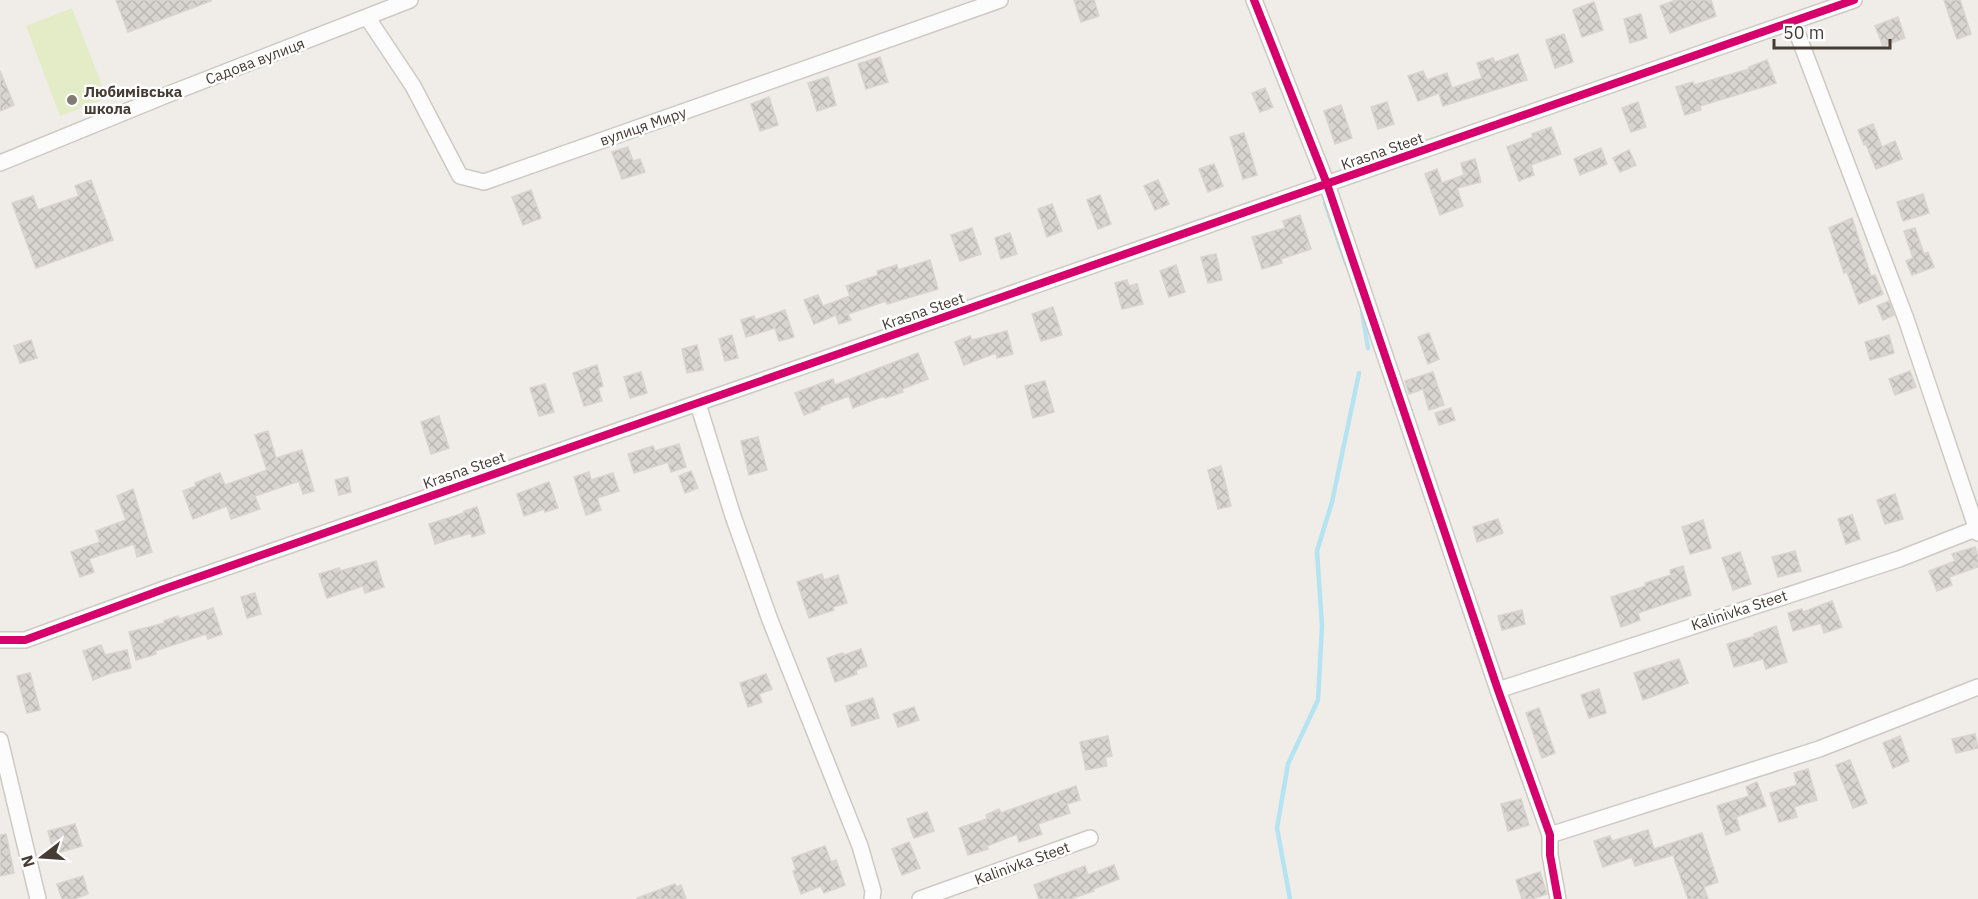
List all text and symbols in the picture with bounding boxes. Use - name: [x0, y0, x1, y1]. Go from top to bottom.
- scale bar: [1774, 12, 1890, 50]
- text: 50 m: [1783, 21, 1825, 44]
- street label: Садова вулиця: [203, 33, 307, 89]
- place label: Любимівська школа: [84, 82, 183, 118]
- marker: Любимівська школа: [65, 93, 79, 107]
- street label: вулиця Миру: [597, 102, 689, 150]
- street label: Krasna Steet: [1338, 128, 1426, 174]
- street label: Krasna Steet: [879, 288, 967, 334]
- street label: Krasna Steet: [420, 447, 508, 493]
- street label: Kalinivka Steet: [1689, 586, 1789, 634]
- north arrow: [12, 827, 72, 887]
- street label: Kalinivka Steet: [972, 837, 1072, 889]
- text: N: [16, 853, 39, 870]

